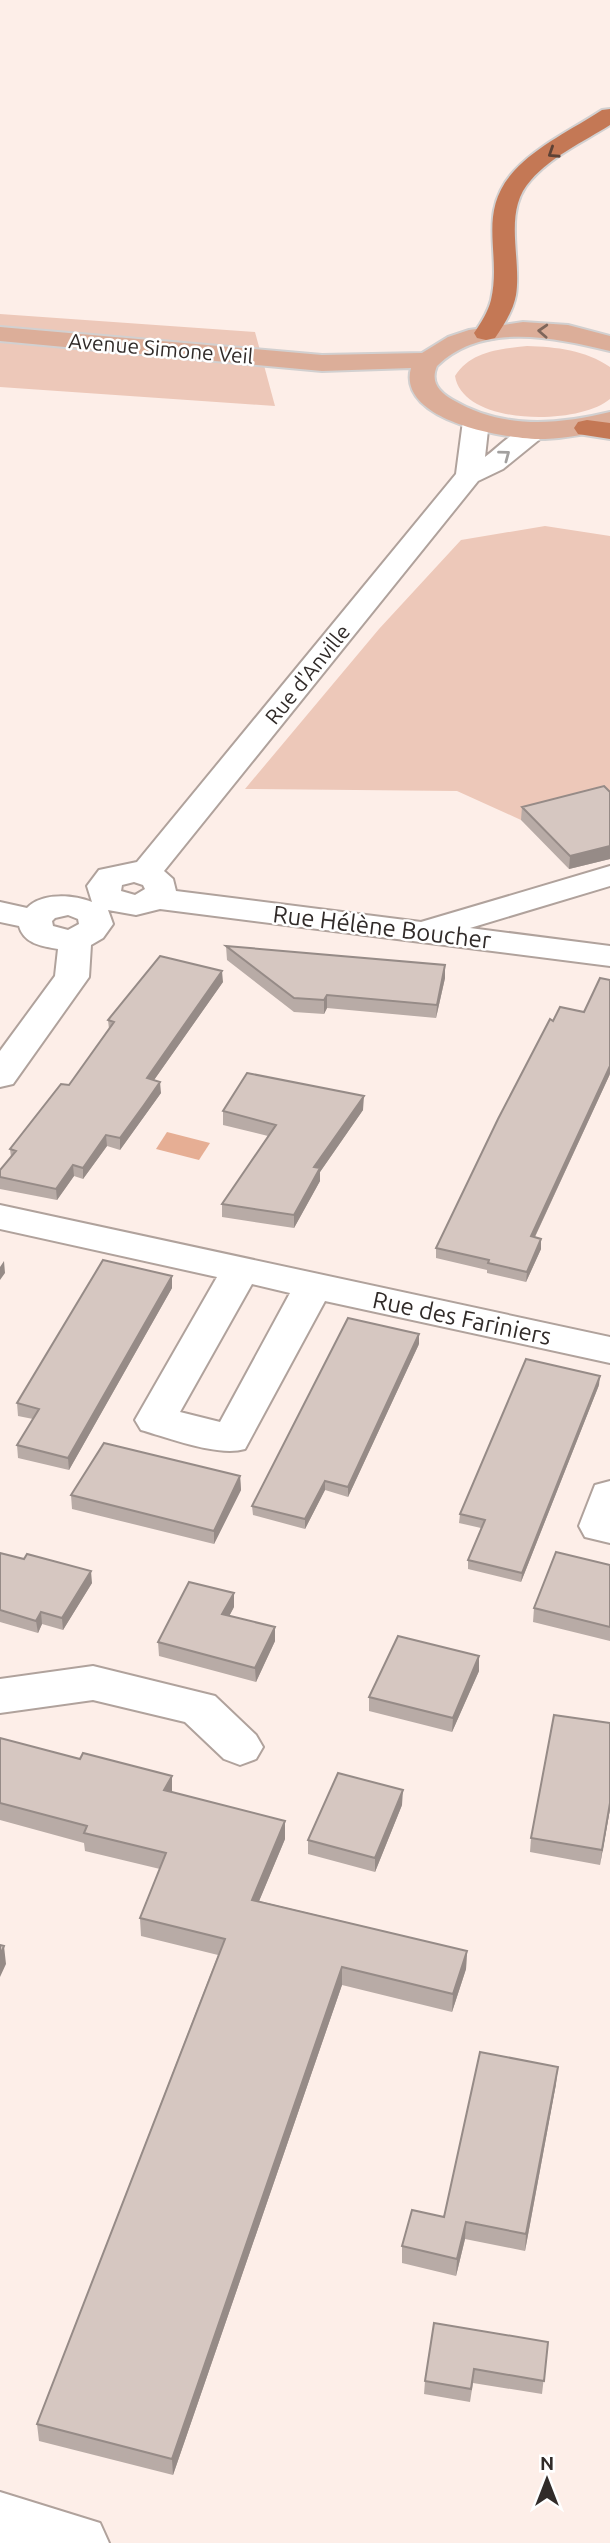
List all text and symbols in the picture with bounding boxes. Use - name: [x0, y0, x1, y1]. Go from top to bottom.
- one-way arrow: [548, 144, 561, 157]
- one-way arrow: [538, 324, 549, 339]
- street label: Avenue Simone Veil: [68, 328, 254, 368]
- one-way arrow: [497, 450, 510, 463]
- street label: Rue d'Anville: [260, 619, 354, 729]
- street label: Rue Hélène Boucher: [271, 900, 493, 954]
- street label: Rue des Fariniers: [370, 1286, 554, 1350]
- north arrow: [512, 2445, 582, 2515]
- text: N: [540, 2452, 554, 2474]

